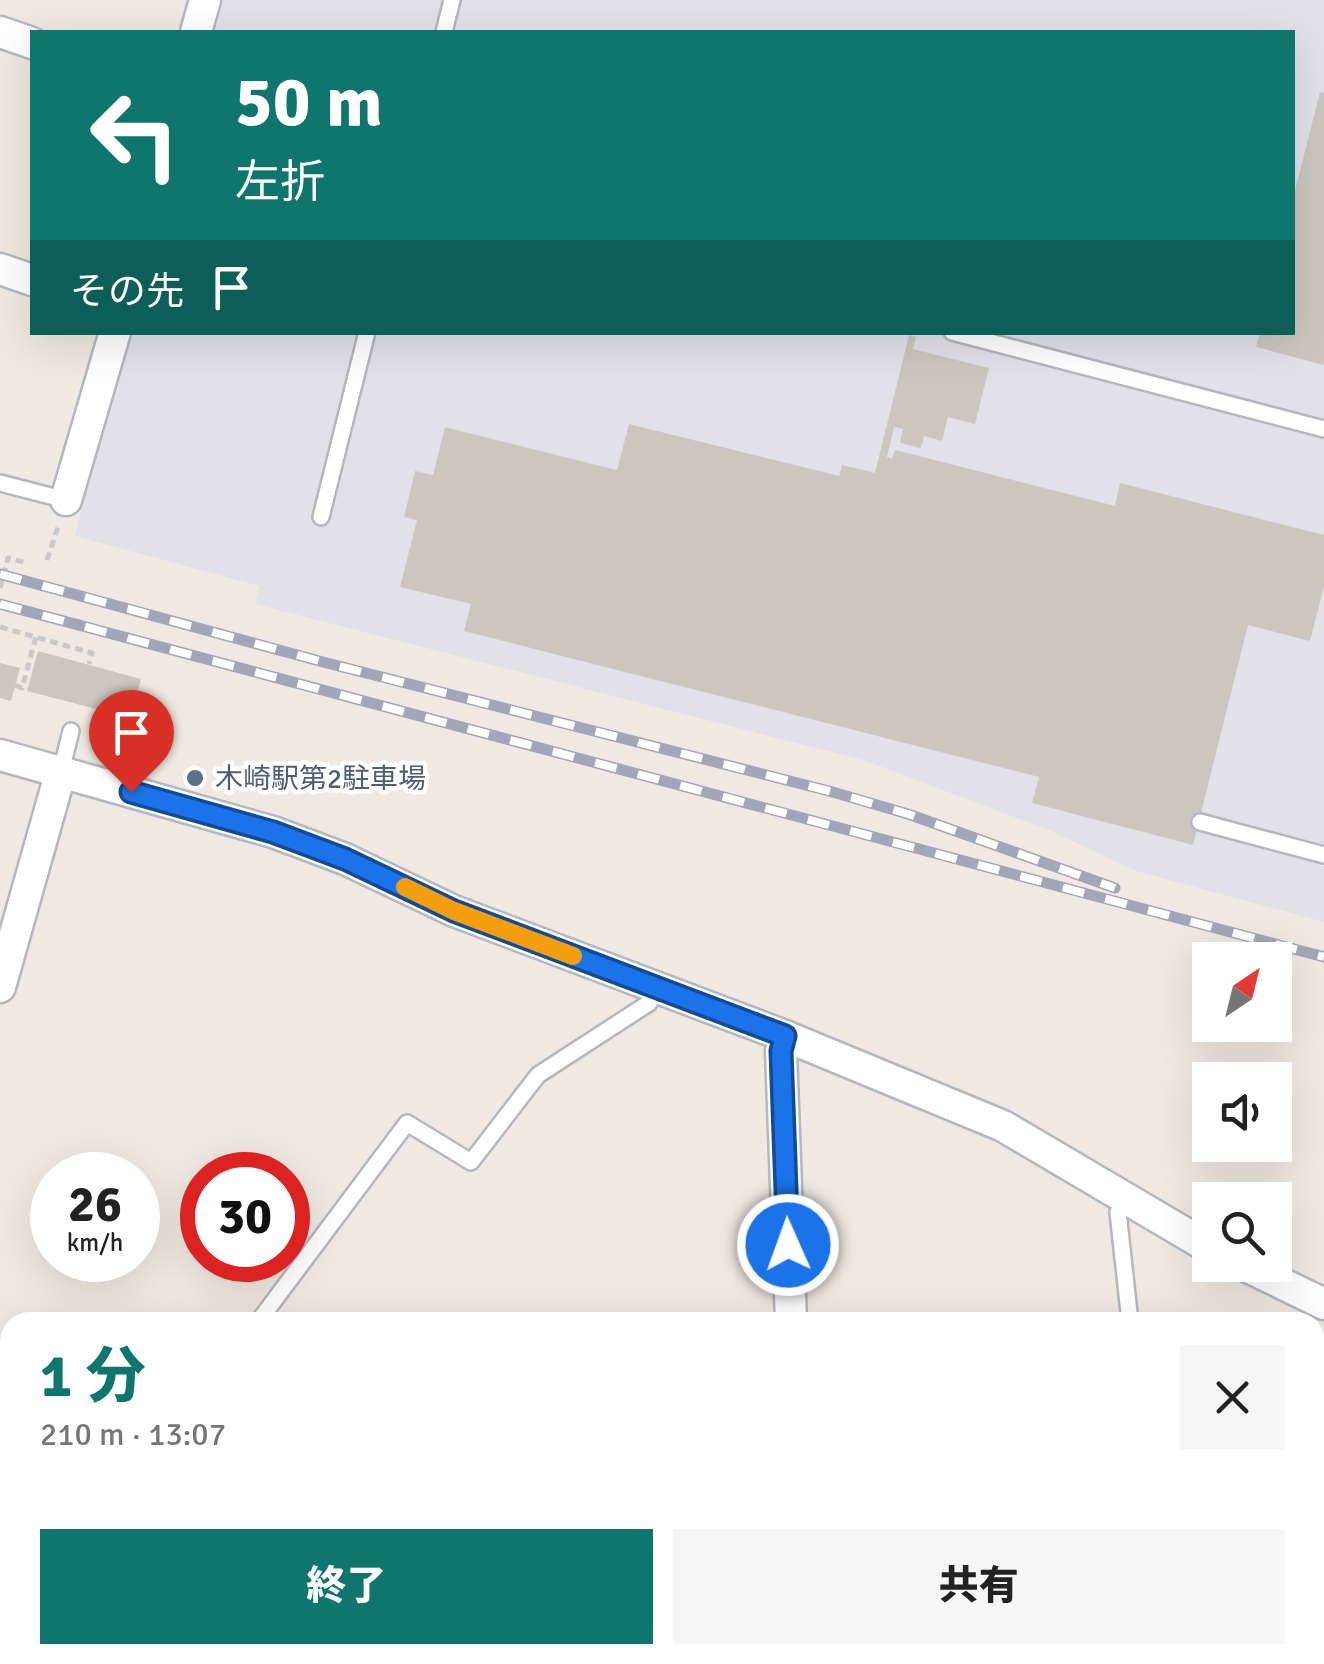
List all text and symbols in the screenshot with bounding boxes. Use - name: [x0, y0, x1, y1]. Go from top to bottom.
- text: 50 m: [235, 59, 383, 145]
- icon: left: [70, 70, 200, 200]
- text: 左折: [235, 155, 325, 210]
- icon: arrive: [204, 260, 259, 315]
- text: その先: [70, 268, 184, 315]
- pin: [89, 690, 174, 793]
- icon: arrive: [104, 705, 159, 760]
- place label: 木崎駅第2駐車場: [215, 762, 426, 796]
- marker: 木崎駅第2駐車場: [184, 767, 206, 789]
- north arrow: [1192, 942, 1292, 1042]
- map controls: [1192, 942, 1292, 1282]
- button: sound: [1192, 1062, 1292, 1162]
- speed limit sign: 30: [180, 1152, 310, 1282]
- text: 26: [68, 1174, 122, 1236]
- button: search: [1192, 1182, 1292, 1282]
- position arrow: [736, 1193, 840, 1297]
- text: km/h: [67, 1227, 123, 1258]
- text: 1 分: [40, 1340, 146, 1414]
- button: close: [1180, 1345, 1285, 1450]
- text: 210 m · 13:07: [40, 1415, 226, 1454]
- button: 終了: [40, 1529, 653, 1644]
- button: 共有: [673, 1529, 1285, 1644]

